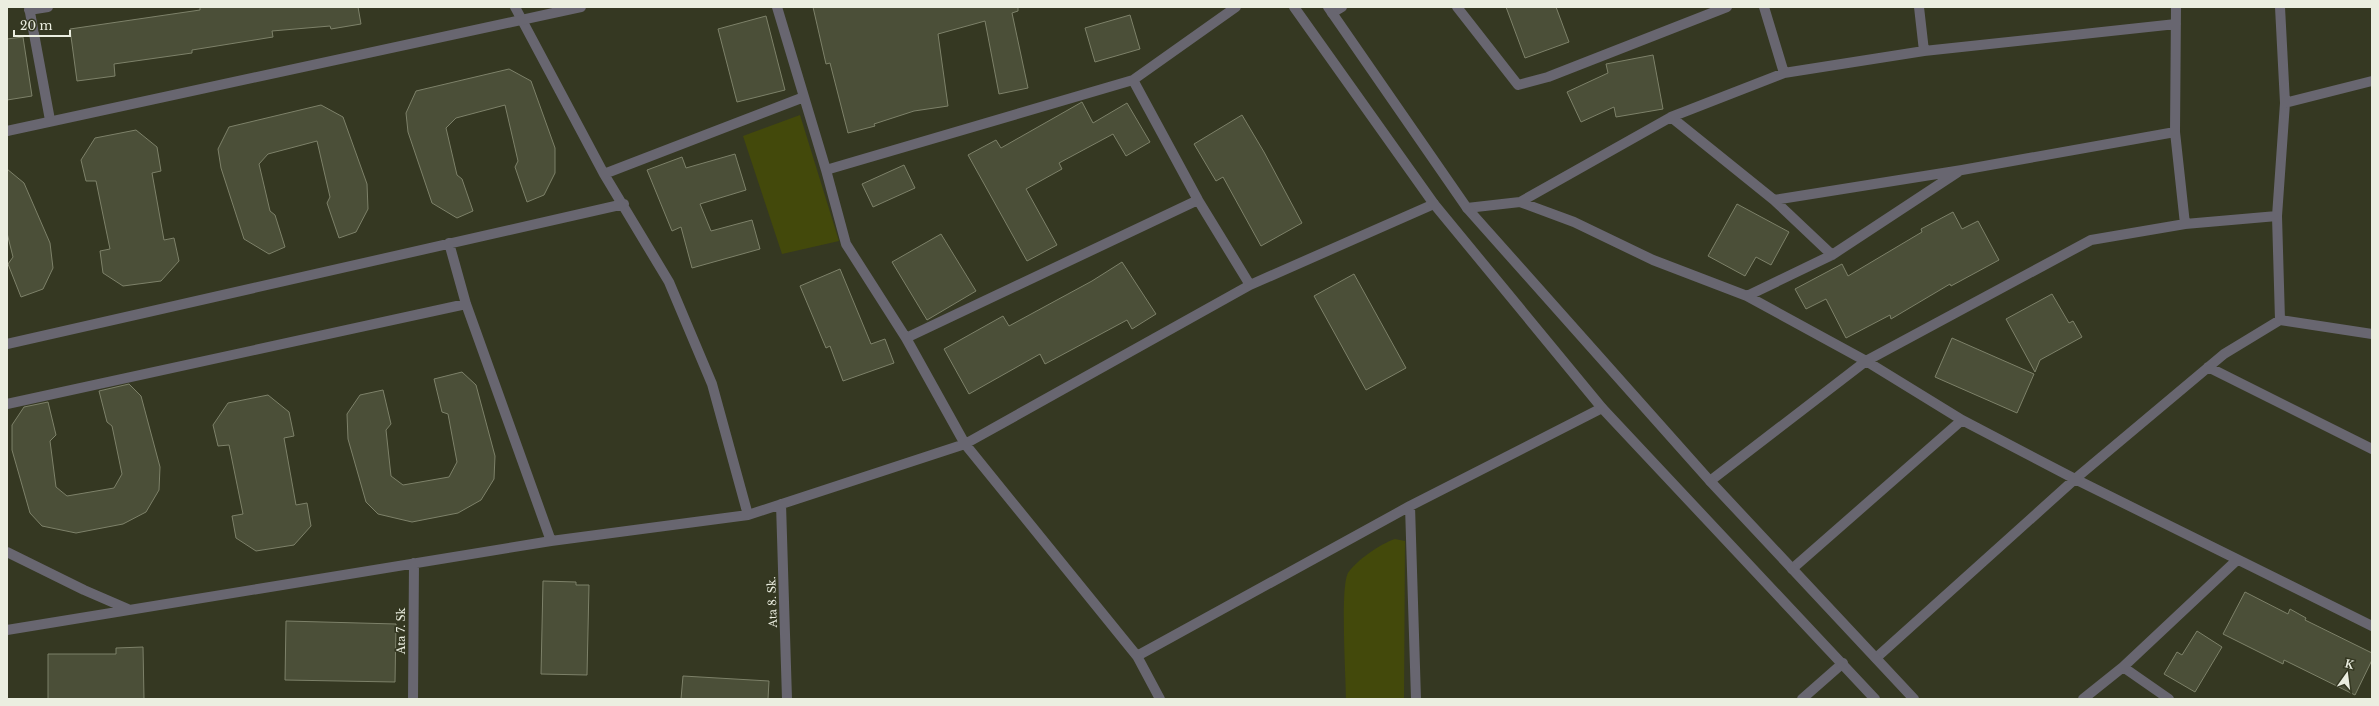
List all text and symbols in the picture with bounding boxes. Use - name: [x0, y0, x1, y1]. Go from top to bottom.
- scale bar: [14, 12, 70, 38]
- text: 20 m: [20, 18, 52, 33]
- street label: Ata 8. Sk.: [764, 576, 780, 629]
- street label: Ata 7. Sk: [394, 608, 408, 655]
- north arrow: [2327, 654, 2367, 694]
- text: K: [2343, 656, 2356, 672]

